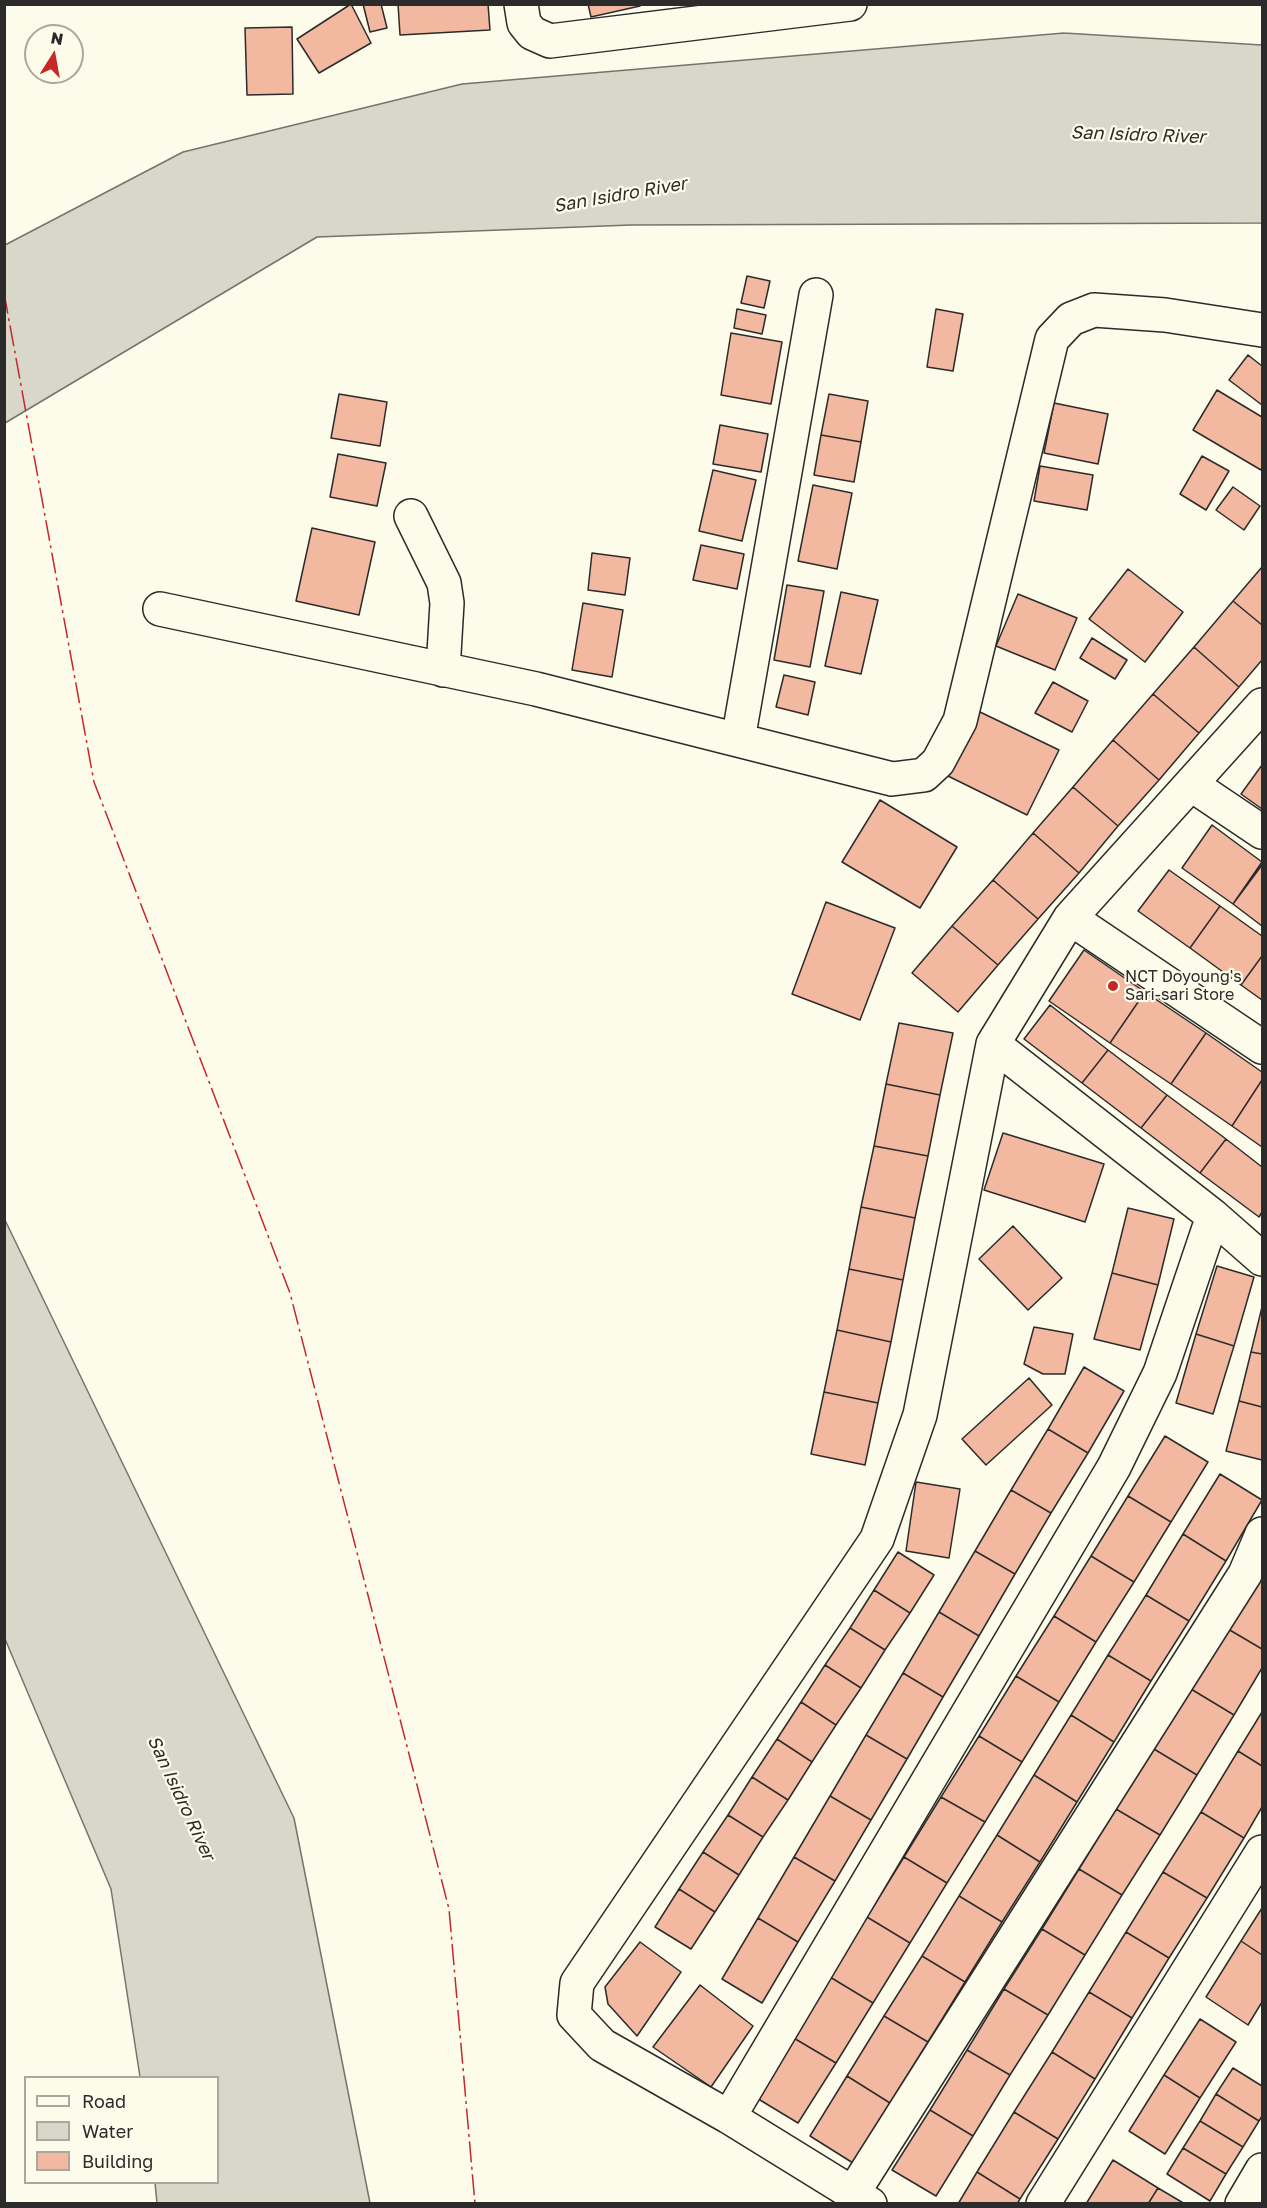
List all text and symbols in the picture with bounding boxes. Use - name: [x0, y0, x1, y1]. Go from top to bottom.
- north arrow: [24, 24, 84, 84]
- text: N: [49, 27, 65, 49]
- water label: San Isidro River: [1070, 122, 1206, 148]
- water label: San Isidro River: [552, 173, 688, 217]
- place label: NCT Doyoung's Sari-sari Store: [1125, 967, 1242, 1005]
- marker: NCT Doyoung's Sari-sari Store: [1106, 979, 1120, 993]
- water label: San Isidro River: [143, 1732, 219, 1864]
- legend: [24, 2076, 219, 2184]
- text: Road: [82, 2090, 126, 2112]
- text: Water: [82, 2120, 133, 2142]
- text: Building: [82, 2150, 153, 2172]

